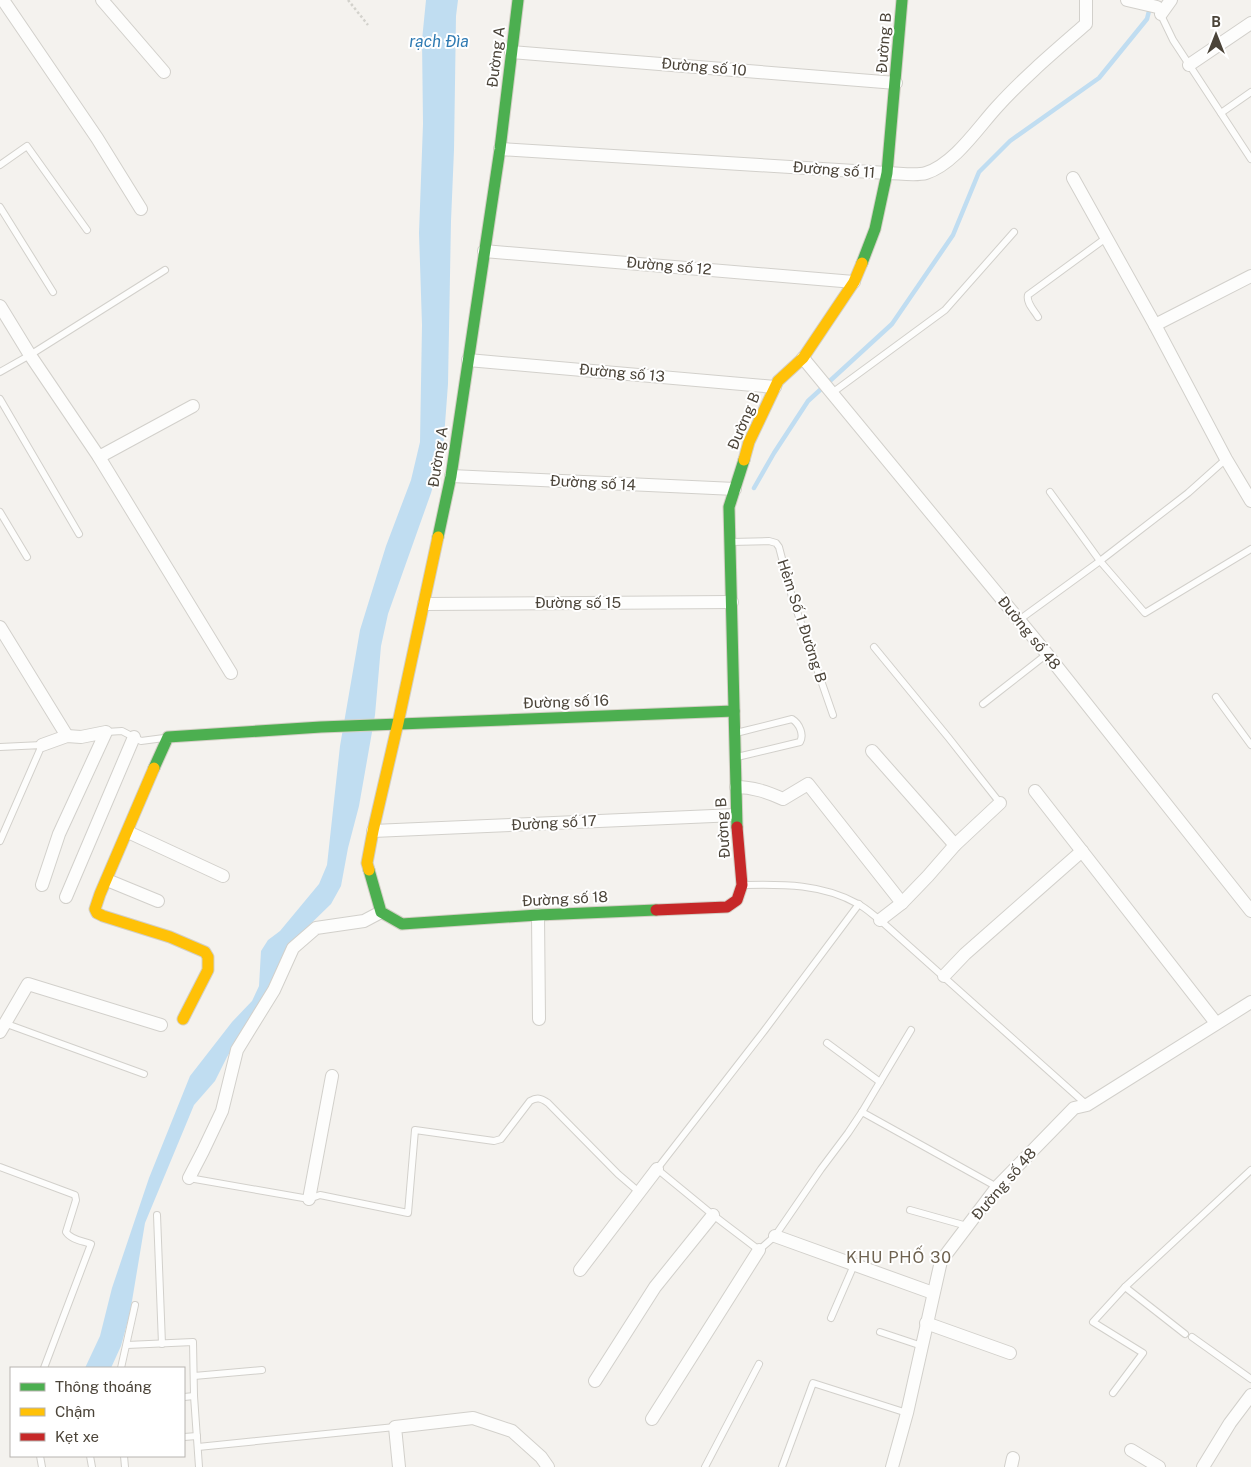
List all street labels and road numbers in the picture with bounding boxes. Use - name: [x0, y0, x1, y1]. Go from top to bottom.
- street label: Đường B: [873, 12, 894, 74]
- street label: Đường A: [483, 25, 508, 88]
- street label: Đường số 10: [661, 54, 747, 79]
- street label: Đường số 11: [792, 158, 876, 181]
- street label: Đường số 12: [626, 253, 712, 278]
- street label: Đường số 13: [579, 360, 666, 385]
- street label: Đường B: [724, 390, 763, 452]
- street label: Đường A: [424, 425, 451, 489]
- street label: Đường số 14: [550, 472, 636, 493]
- street label: Hẻm Số 1 Đường B: [774, 557, 831, 685]
- street label: Đường số 48: [995, 593, 1064, 673]
- street label: Đường số 15: [535, 594, 621, 611]
- street label: Đường số 16: [523, 692, 609, 711]
- street label: Đường B: [712, 797, 733, 859]
- street label: Đường số 17: [511, 812, 597, 833]
- street label: Đường số 18: [522, 888, 608, 909]
- street label: Đường số 48: [968, 1144, 1039, 1223]

